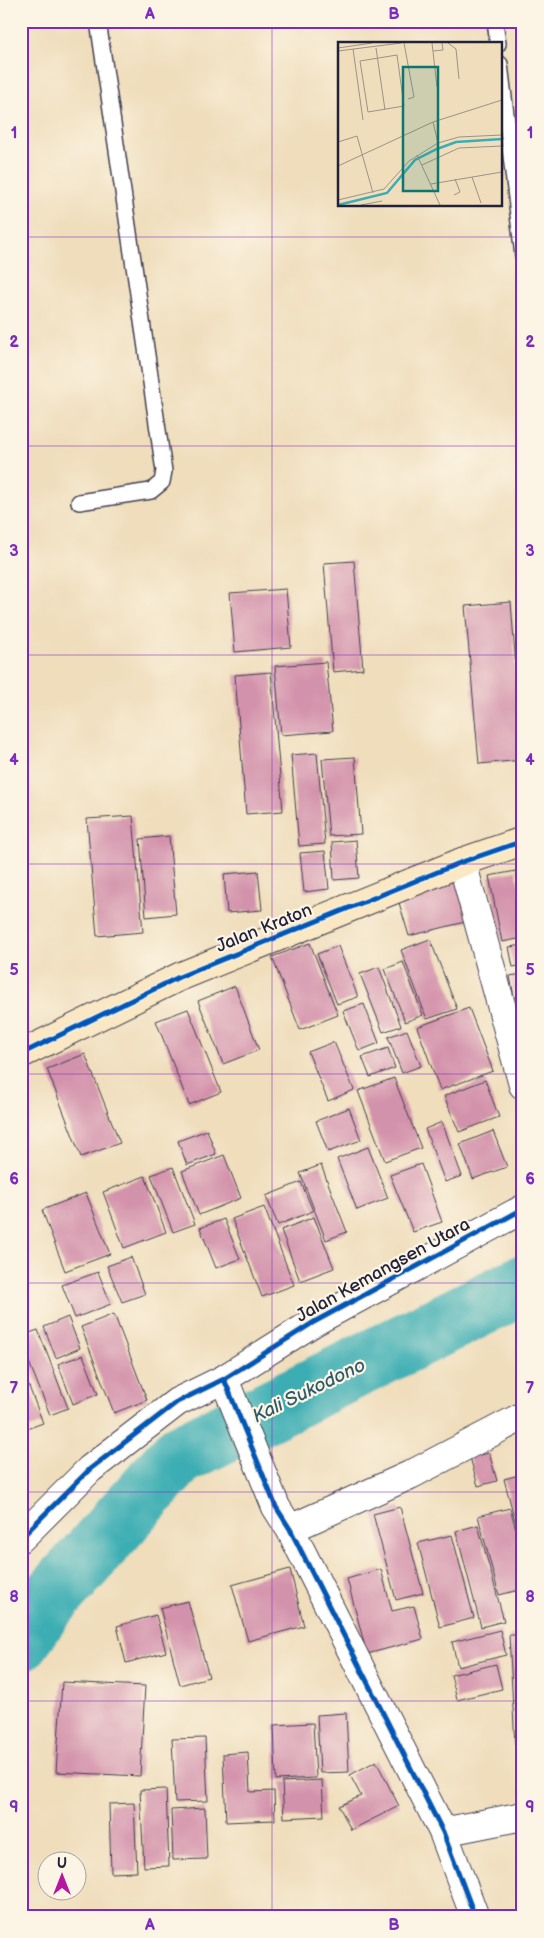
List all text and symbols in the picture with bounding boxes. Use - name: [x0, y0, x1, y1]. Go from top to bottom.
- text: A: [144, 5, 155, 24]
- text: B: [388, 5, 400, 24]
- inset map: [338, 42, 502, 206]
- text: 1: [11, 124, 17, 143]
- text: 1: [527, 124, 533, 143]
- text: 2: [9, 333, 19, 352]
- text: 2: [525, 333, 535, 352]
- text: 3: [9, 542, 19, 561]
- text: 3: [525, 542, 535, 561]
- text: 4: [9, 751, 19, 770]
- text: 4: [525, 751, 535, 770]
- street label: Jalan Kraton: [213, 899, 315, 957]
- text: 5: [9, 961, 19, 980]
- text: 5: [525, 961, 535, 980]
- text: 6: [9, 1170, 19, 1189]
- text: 6: [525, 1170, 535, 1189]
- street label: Jalan Kemangsen Utara: [293, 1213, 473, 1327]
- water label: Kali Sukodono: [249, 1354, 369, 1428]
- text: 7: [10, 1379, 19, 1398]
- text: 7: [526, 1379, 535, 1398]
- text: 8: [9, 1588, 19, 1607]
- text: 8: [525, 1588, 535, 1607]
- text: 9: [9, 1798, 19, 1817]
- text: 9: [525, 1798, 535, 1817]
- north arrow: [38, 1850, 88, 1900]
- text: U: [57, 1855, 67, 1872]
- text: A: [144, 1916, 155, 1935]
- text: B: [388, 1916, 400, 1935]

